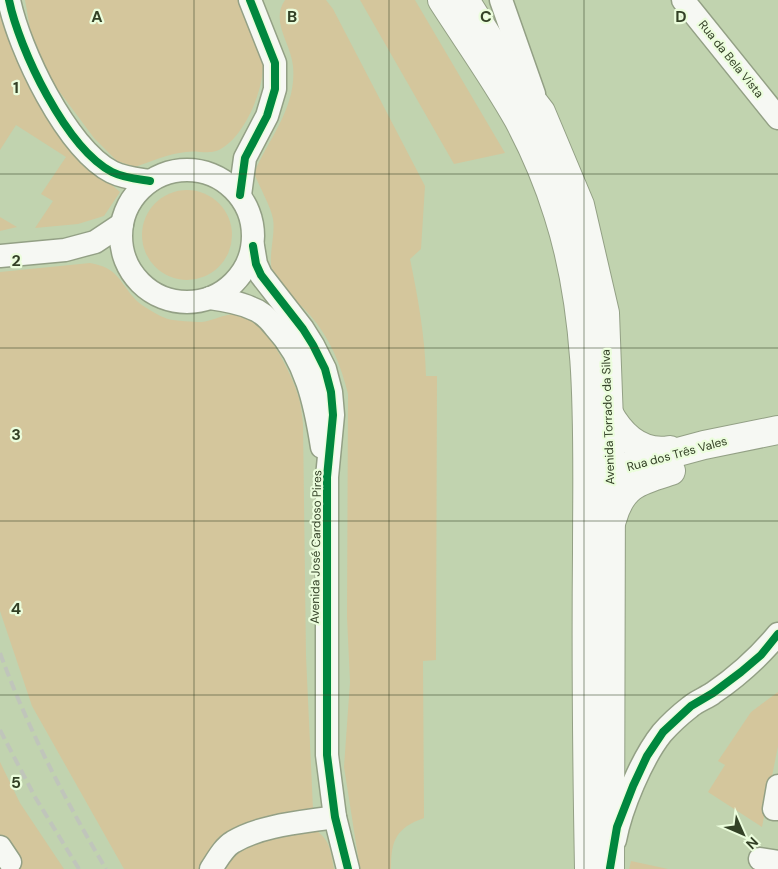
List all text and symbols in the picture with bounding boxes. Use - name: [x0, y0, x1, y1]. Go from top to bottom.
- text: A: [91, 6, 103, 27]
- text: B: [287, 6, 297, 27]
- text: C: [480, 6, 492, 27]
- text: D: [675, 6, 687, 27]
- street label: Rua da Bela Vista: [695, 17, 767, 101]
- text: 1: [13, 77, 19, 98]
- text: 2: [11, 250, 21, 271]
- street label: Avenida Torrado da Silva: [598, 349, 618, 485]
- text: 3: [11, 424, 21, 445]
- street label: Rua dos Três Vales: [625, 433, 729, 475]
- street label: Avenida José Cardoso Pires: [307, 470, 325, 624]
- text: 4: [11, 598, 21, 619]
- text: 5: [11, 772, 21, 793]
- north arrow: [718, 809, 768, 859]
- text: N: [742, 833, 762, 853]

